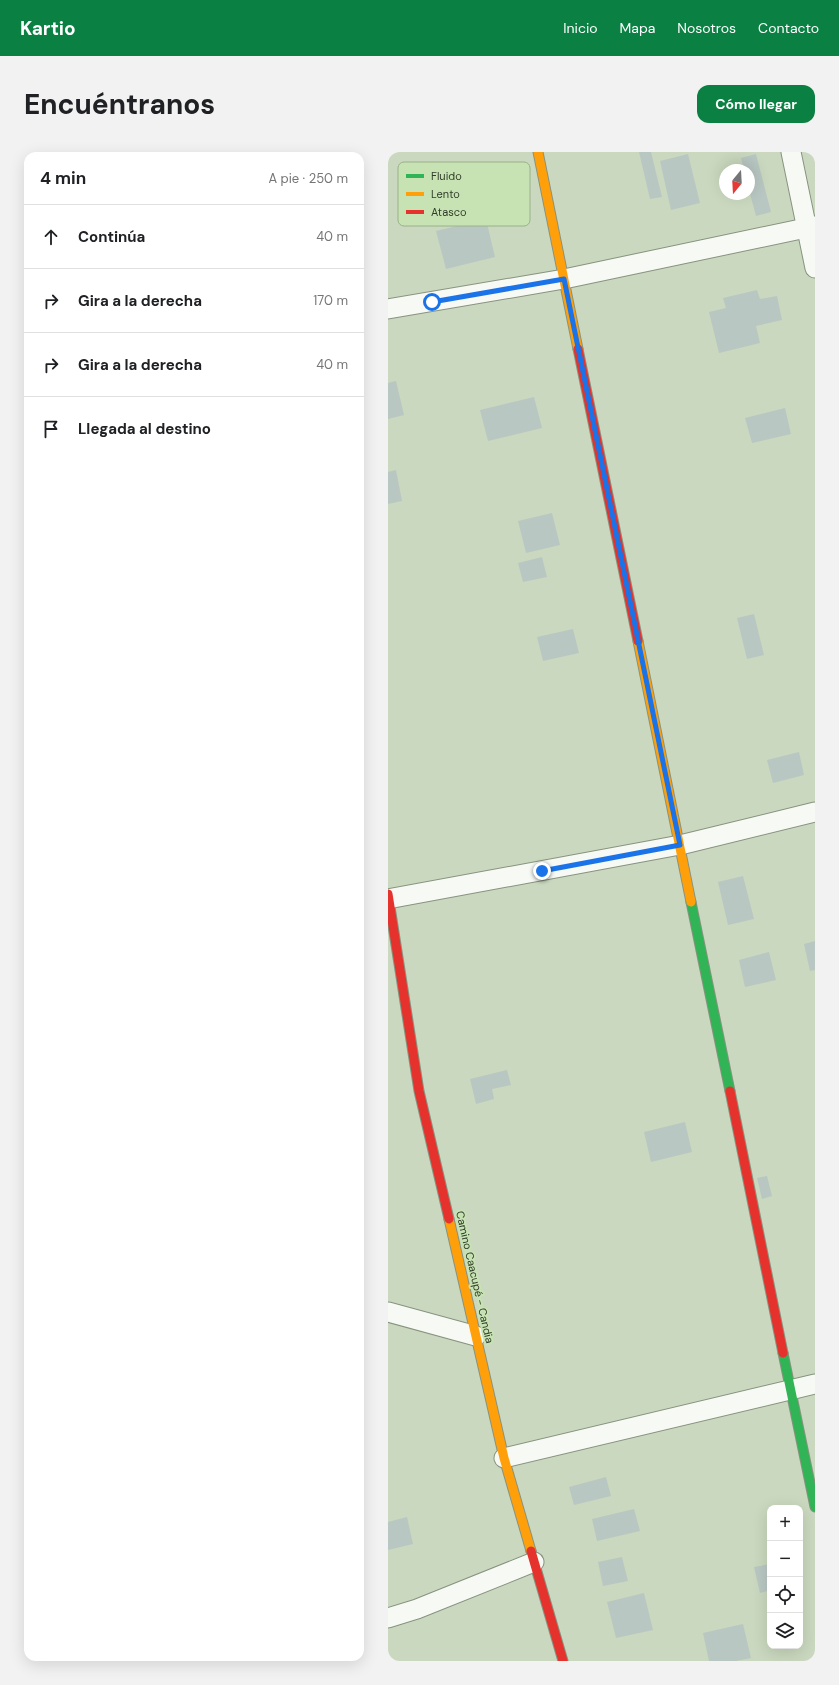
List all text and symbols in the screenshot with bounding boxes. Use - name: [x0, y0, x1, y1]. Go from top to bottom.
- text: Kartio: [20, 16, 76, 41]
- text: Inicio: [563, 19, 598, 37]
- text: Mapa: [620, 19, 655, 37]
- text: Nosotros: [677, 19, 736, 37]
- text: Contacto: [758, 19, 819, 37]
- button: Cómo llegar: [697, 85, 815, 123]
- text: Encuéntranos: [24, 86, 215, 123]
- legend: [398, 162, 530, 226]
- north arrow: [719, 164, 755, 200]
- text: 4 min: [40, 167, 86, 189]
- text: Fluido: [431, 169, 462, 183]
- text: A pie · 250 m: [268, 170, 348, 187]
- text: Lento: [431, 187, 460, 201]
- text: Atasco: [431, 205, 466, 219]
- icon: ahead: [40, 226, 62, 248]
- text: Continúa: [78, 227, 145, 247]
- text: 40 m: [316, 228, 348, 245]
- icon: right: [40, 290, 62, 312]
- text: Gira a la derecha: [78, 291, 202, 311]
- text: 170 m: [313, 292, 348, 309]
- route start: [423, 293, 441, 311]
- icon: right: [40, 354, 62, 376]
- text: Gira a la derecha: [78, 355, 202, 375]
- text: 40 m: [316, 356, 348, 373]
- icon: arrive: [40, 418, 62, 440]
- text: Llegada al destino: [78, 419, 211, 439]
- route end: [533, 862, 551, 880]
- street label: Camino Caacupé - Candia: [453, 1210, 497, 1344]
- map controls: [767, 1505, 803, 1649]
- button: +: [767, 1505, 803, 1541]
- button: −: [767, 1541, 803, 1577]
- button: locate: [767, 1577, 803, 1613]
- button: layers: [767, 1613, 803, 1649]

